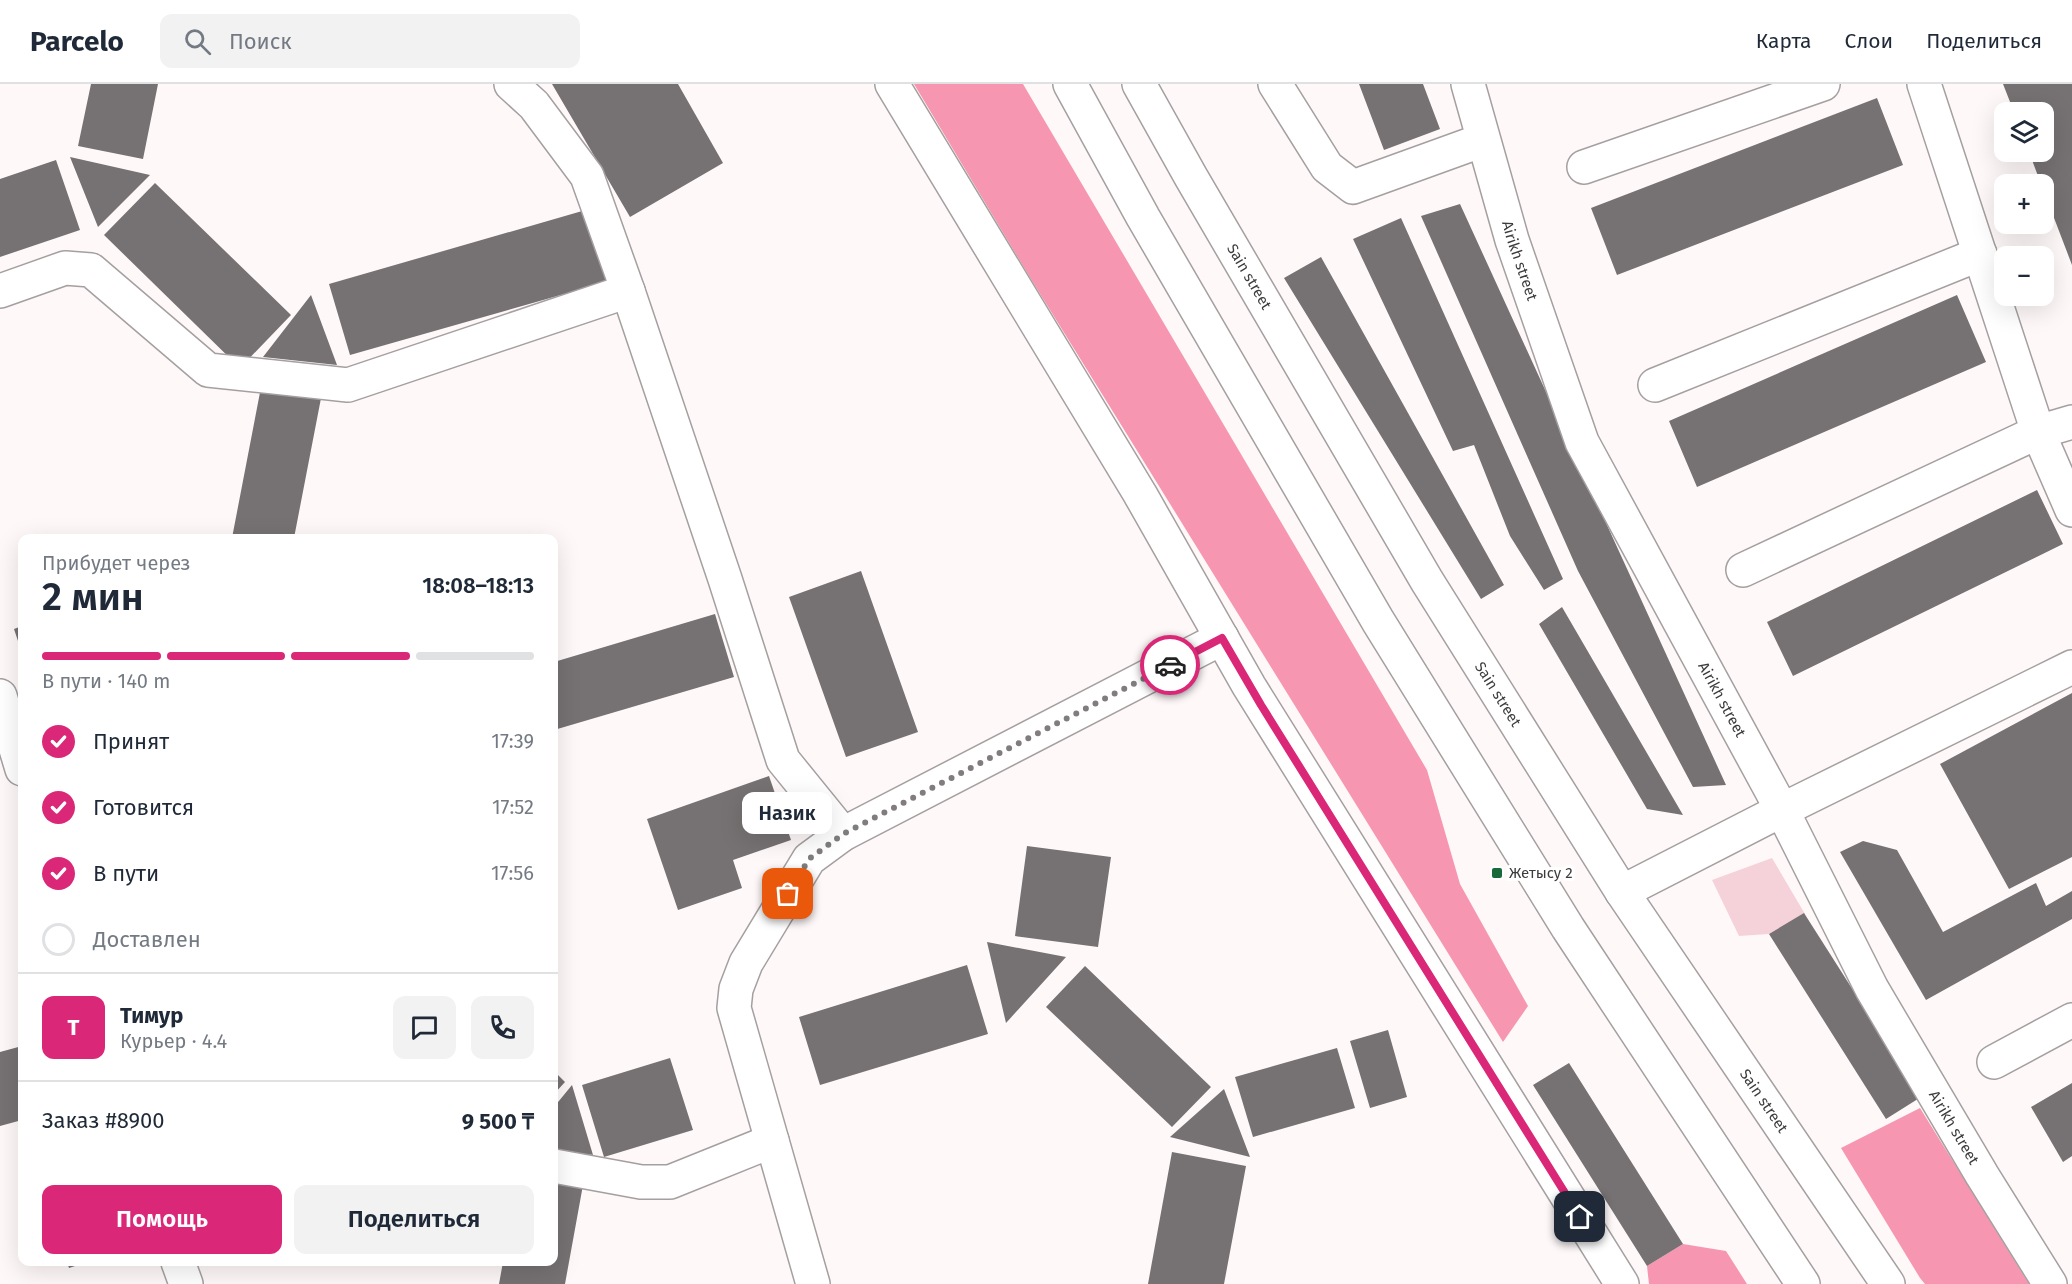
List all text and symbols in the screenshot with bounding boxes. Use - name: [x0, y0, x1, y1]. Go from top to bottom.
- search box: [160, 14, 580, 68]
- text: Parcelo: [30, 25, 124, 58]
- icon: search: [181, 25, 214, 58]
- text: Поиск: [229, 28, 292, 55]
- text: Карта: [1756, 28, 1812, 54]
- text: Слои: [1845, 28, 1893, 54]
- text: Поделиться: [1926, 28, 2042, 54]
- map controls: [1994, 102, 2054, 306]
- button: layers: [1994, 102, 2054, 162]
- button: +: [1994, 174, 2054, 234]
- street label: Airikh street: [1498, 219, 1541, 303]
- street label: Sain street: [1223, 241, 1276, 313]
- button: −: [1994, 246, 2054, 306]
- text: Прибудет через: [42, 551, 191, 575]
- text: 18:08–18:13: [422, 572, 534, 599]
- text: 2 мин: [42, 574, 144, 620]
- courier: [1140, 635, 1200, 695]
- icon: car: [1154, 649, 1187, 682]
- street label: Sain street: [1471, 658, 1525, 730]
- street label: Airikh street: [1694, 659, 1750, 741]
- text: В пути · 140 m: [42, 669, 170, 693]
- icon: check: [42, 725, 75, 758]
- text: Принят: [93, 728, 169, 755]
- text: 17:39: [491, 729, 534, 753]
- icon: check: [42, 791, 75, 824]
- callout: Назик: [743, 792, 833, 834]
- text: Готовится: [93, 794, 194, 821]
- text: 17:52: [492, 795, 534, 819]
- text: Назик: [759, 801, 815, 825]
- icon: check: [42, 857, 75, 890]
- text: В пути: [93, 860, 159, 887]
- text: 17:56: [491, 861, 534, 885]
- place label: Жетысу 2: [1509, 864, 1573, 882]
- marker: Жетысу 2: [1490, 866, 1504, 880]
- pin: [762, 868, 813, 919]
- icon: bag: [771, 877, 804, 910]
- text: Доставлен: [93, 926, 201, 953]
- button: chat: [393, 996, 456, 1059]
- button: phone: [471, 996, 534, 1059]
- text: Тимур: [120, 1002, 183, 1029]
- text: Т: [68, 1014, 79, 1041]
- text: Курьер · 4.4: [120, 1029, 227, 1053]
- street label: Sain street: [1736, 1066, 1792, 1137]
- street label: Airikh street: [1925, 1087, 1983, 1168]
- text: Заказ #8900: [42, 1107, 165, 1134]
- text: 9 500 ₸: [462, 1108, 534, 1135]
- button: Помощь: [42, 1185, 282, 1254]
- button: Поделиться: [294, 1185, 534, 1254]
- pin: [1554, 1191, 1605, 1242]
- icon: home: [1563, 1200, 1596, 1233]

